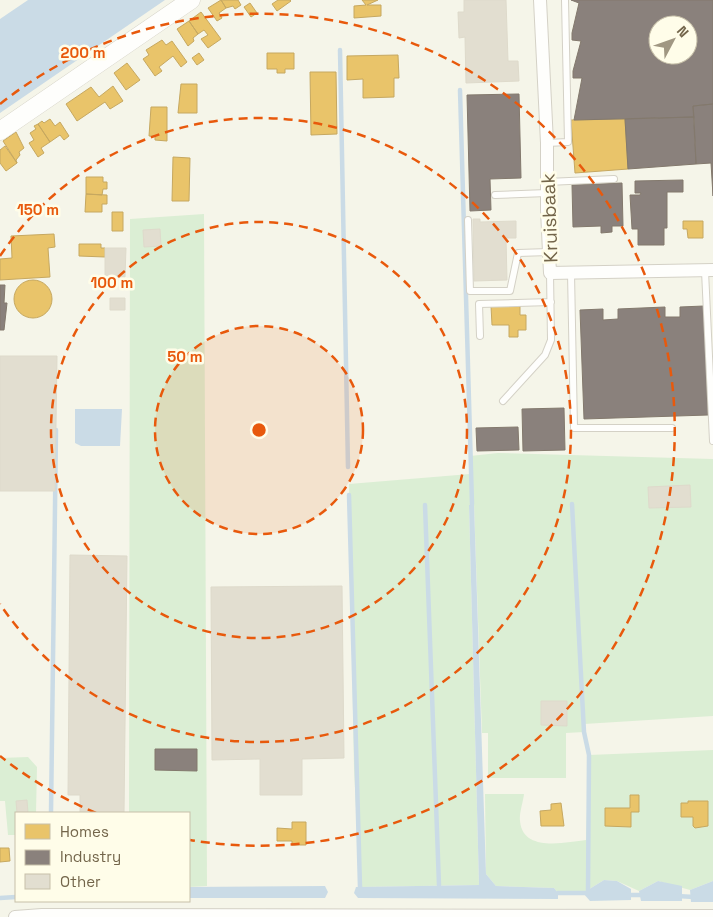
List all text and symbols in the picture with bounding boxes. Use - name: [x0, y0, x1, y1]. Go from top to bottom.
- north arrow: [648, 15, 698, 65]
- text: N: [673, 22, 693, 41]
- text: 200 m: [61, 43, 105, 62]
- street label: Kruisbaak: [535, 173, 564, 263]
- text: 150 m: [17, 200, 59, 219]
- text: 100 m: [91, 273, 133, 292]
- text: 50 m: [167, 347, 203, 366]
- centre of rings: [250, 421, 268, 439]
- legend: [15, 812, 190, 902]
- text: Homes: [60, 822, 109, 841]
- text: Industry: [60, 847, 121, 866]
- text: Other: [60, 872, 101, 891]

